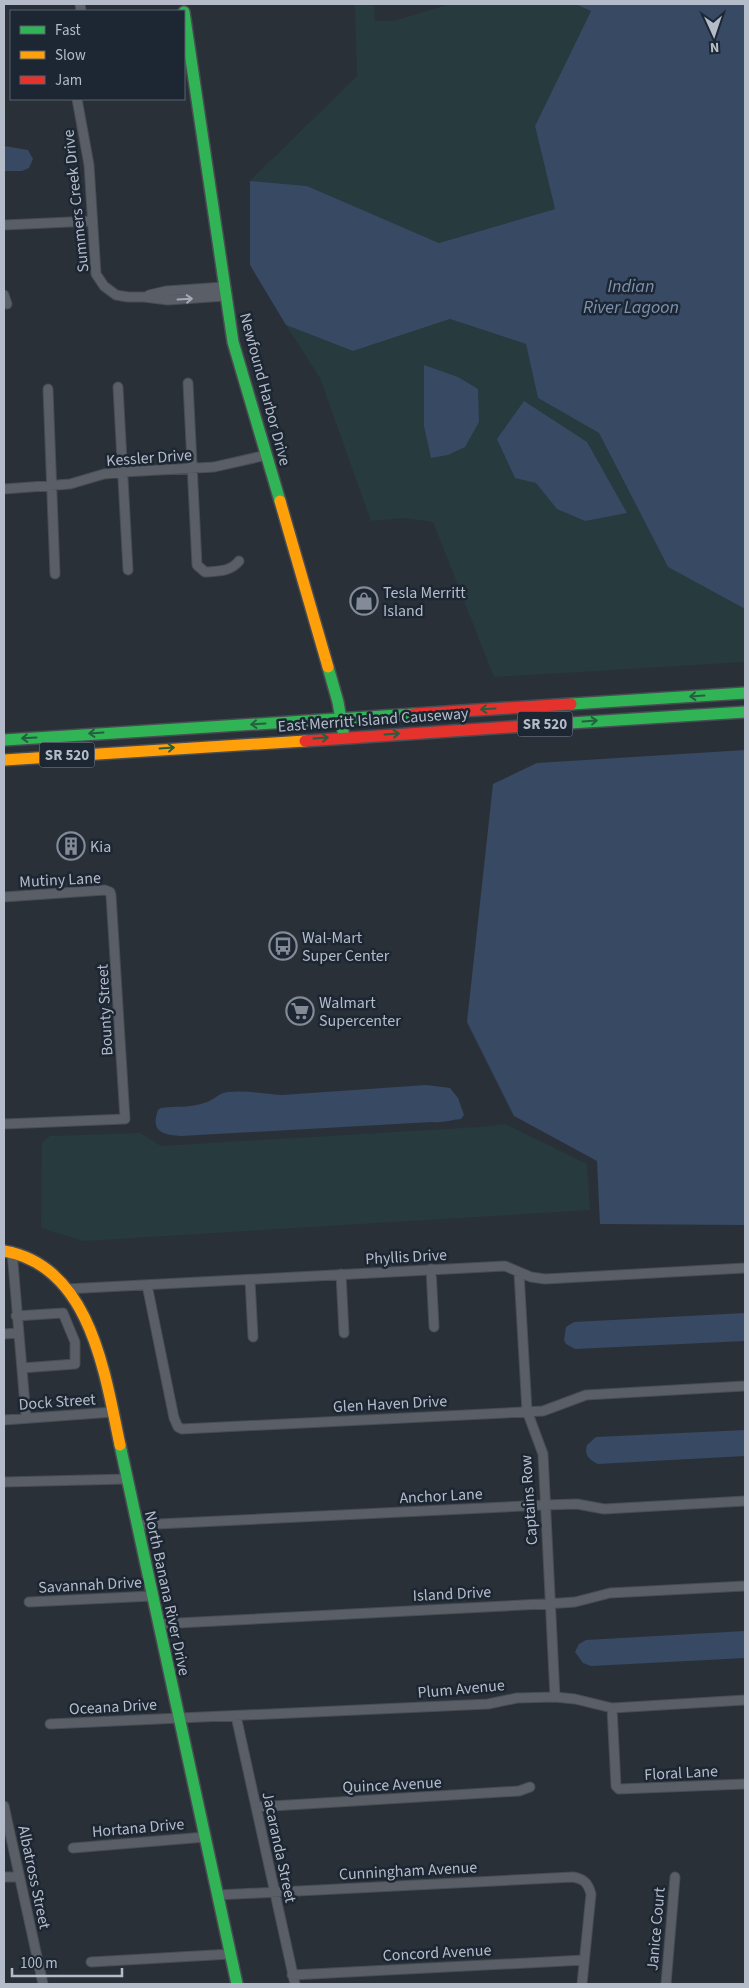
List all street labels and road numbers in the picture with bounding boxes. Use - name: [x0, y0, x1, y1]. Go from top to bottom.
- street label: Summers Creek Drive: [58, 128, 94, 273]
- street label: Newfound Harbor Drive: [234, 310, 296, 468]
- street label: Kessler Drive: [105, 444, 193, 472]
- street label: East Merritt Island Causeway: [277, 702, 470, 738]
- road number: SR 520: [518, 712, 572, 736]
- road number: SR 520: [40, 742, 94, 768]
- street label: Mutiny Lane: [19, 867, 101, 893]
- street label: Bounty Street: [92, 963, 118, 1056]
- street label: Phyllis Drive: [365, 1244, 448, 1270]
- street label: Dock Street: [18, 1388, 97, 1416]
- street label: Glen Haven Drive: [332, 1390, 448, 1418]
- street label: Captains Row: [515, 1453, 543, 1546]
- street label: Anchor Lane: [399, 1483, 483, 1509]
- street label: North Banana River Drive: [139, 1509, 195, 1678]
- street label: Savannah Drive: [38, 1571, 143, 1599]
- street label: Island Drive: [412, 1581, 492, 1607]
- street label: Plum Avenue: [416, 1674, 506, 1704]
- street label: Oceana Drive: [69, 1694, 158, 1720]
- street label: Floral Lane: [644, 1760, 718, 1786]
- street label: Quince Avenue: [342, 1771, 442, 1799]
- street label: Jacaranda Street: [256, 1790, 302, 1905]
- street label: Hortana Drive: [91, 1813, 185, 1843]
- street label: Albatross Street: [12, 1823, 56, 1932]
- street label: Cunningham Avenue: [338, 1856, 478, 1886]
- street label: Janice Court: [641, 1886, 671, 1972]
- street label: Concord Avenue: [382, 1939, 492, 1967]

